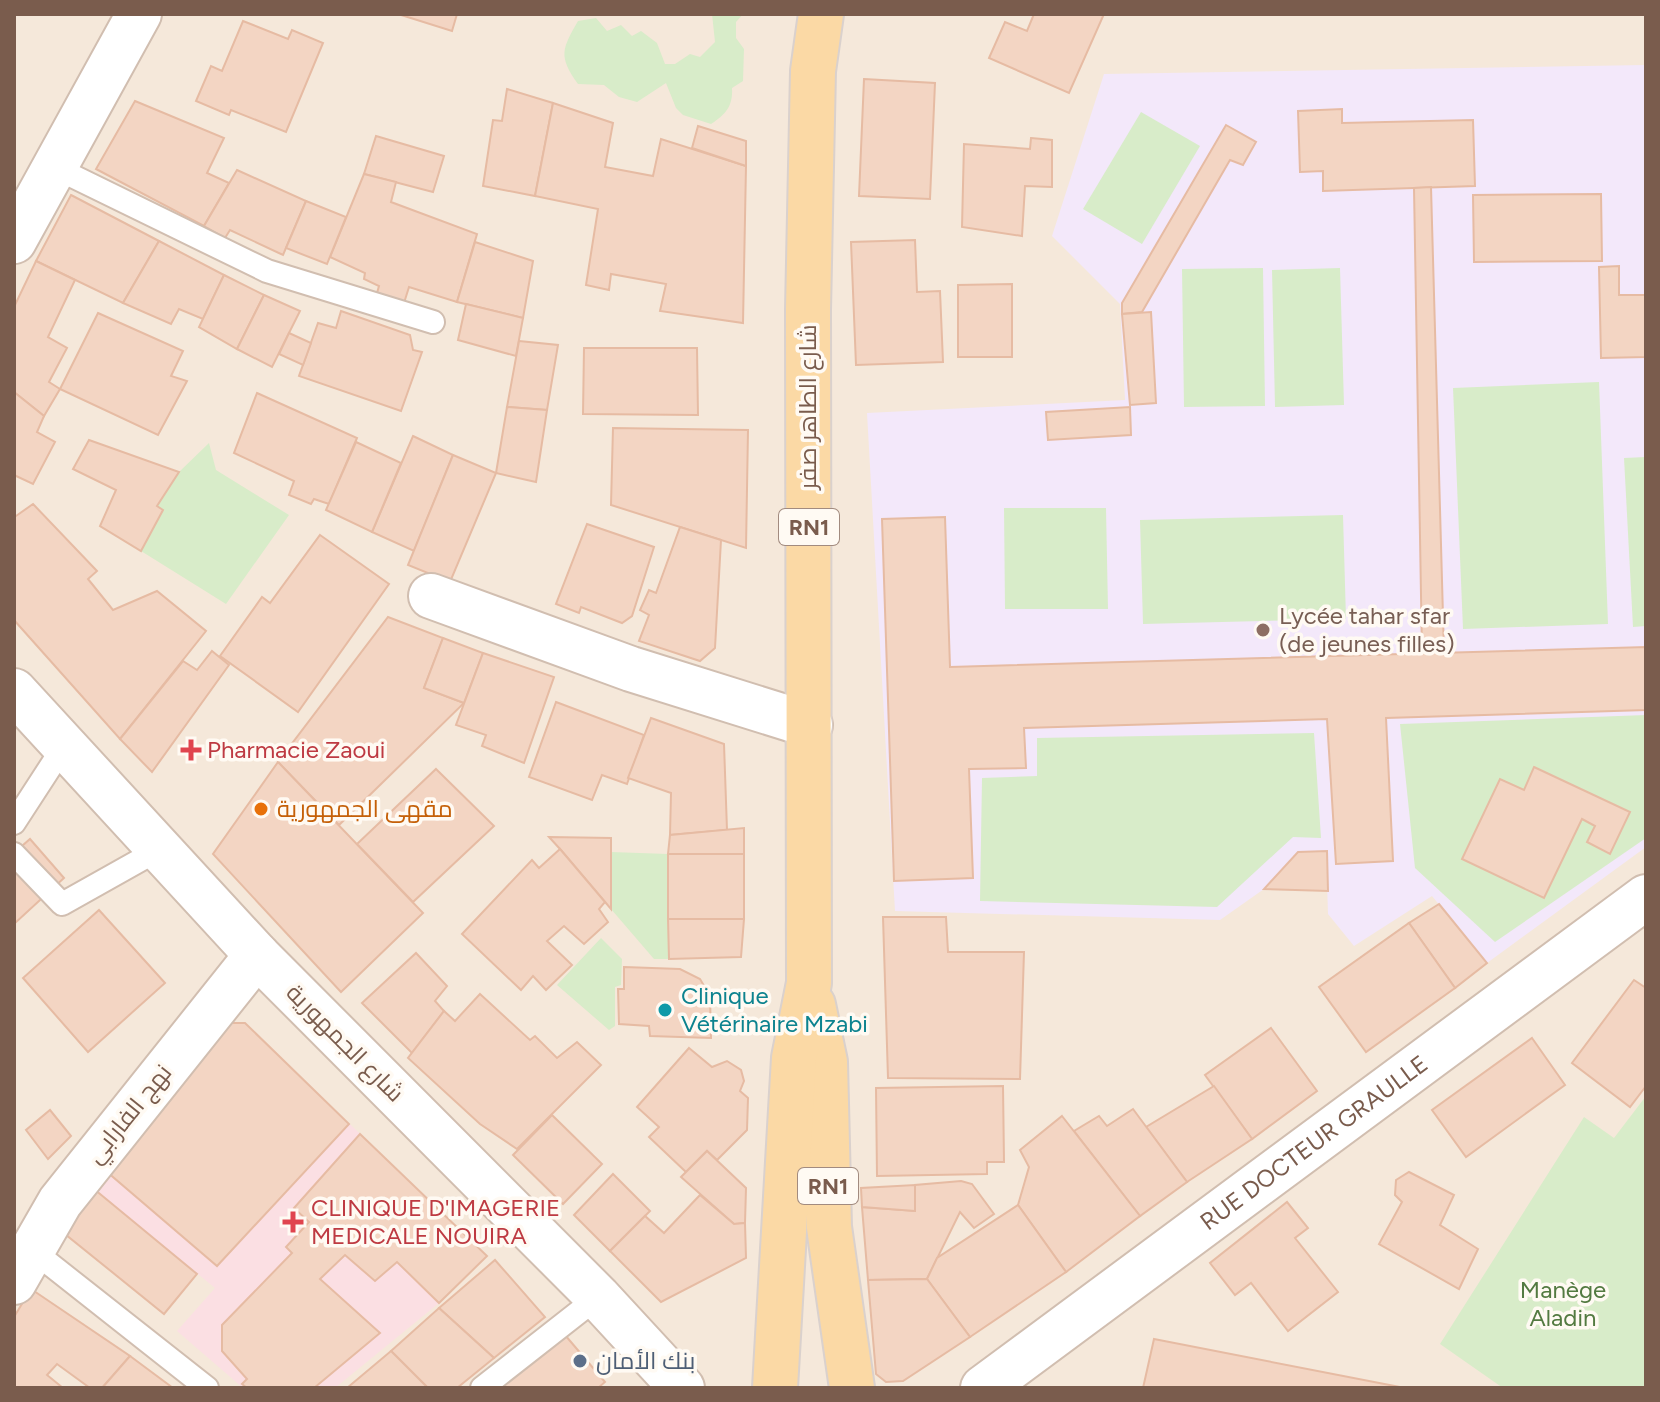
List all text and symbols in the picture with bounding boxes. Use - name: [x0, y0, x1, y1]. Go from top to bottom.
- street label: شارع الطاهر صفر: [793, 325, 824, 491]
- road number: RN1: [779, 509, 839, 545]
- place label: Lycée tahar sfar (de jeunes filles): [1279, 601, 1455, 658]
- marker: Lycée tahar sfar (de jeunes filles): [1254, 621, 1272, 639]
- place label: Pharmacie Zaoui: [207, 735, 385, 764]
- marker: Pharmacie Zaoui: [182, 741, 200, 759]
- place label: مقهى الجمهورية: [277, 794, 453, 823]
- marker: مقهى الجمهورية: [252, 800, 270, 818]
- street label: شارع الجمهورية: [279, 978, 410, 1109]
- place label: Clinique Vétérinaire Mzabi: [681, 981, 868, 1038]
- marker: Clinique Vétérinaire Mzabi: [656, 1001, 674, 1019]
- street label: RUE DOCTEUR GRAULLE: [1194, 1049, 1433, 1236]
- street label: نهج الفارابي: [80, 1058, 181, 1172]
- road number: RN1: [798, 1168, 858, 1204]
- place label: CLINIQUE D'IMAGERIE MEDICALE NOUIRA: [311, 1193, 560, 1250]
- marker: CLINIQUE D'IMAGERIE MEDICALE NOUIRA: [282, 1211, 304, 1233]
- park label: Manège Aladin: [1520, 1275, 1606, 1332]
- place label: بنك الأمان: [596, 1346, 695, 1375]
- marker: بنك الأمان: [571, 1352, 589, 1370]

